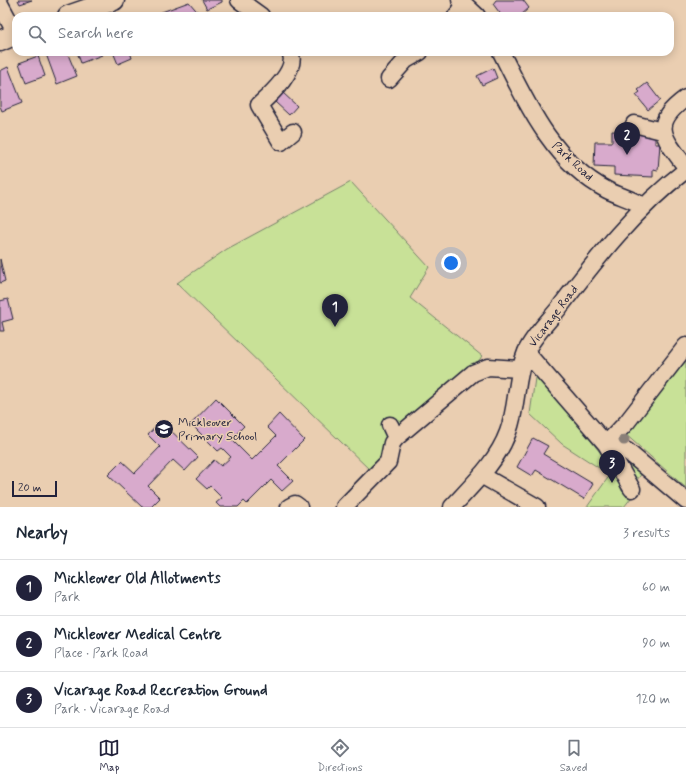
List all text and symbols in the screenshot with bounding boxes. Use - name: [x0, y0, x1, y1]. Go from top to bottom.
- search box: [12, 12, 674, 56]
- icon: search: [26, 23, 48, 45]
- text: Search here: [58, 24, 134, 44]
- pin: 2: [614, 122, 640, 155]
- street label: Park Road: [548, 138, 596, 185]
- your location: [441, 253, 461, 273]
- street label: Vicarage Road: [525, 282, 582, 351]
- pin: 1: [322, 294, 348, 327]
- place label: Mickleover Primary School: [178, 415, 257, 445]
- school or university icon: Mickleover Primary School: [153, 418, 175, 440]
- pin: 3: [599, 450, 625, 483]
- scale bar: [12, 479, 57, 498]
- text: 20 m: [18, 481, 41, 495]
- text: Nearby: [16, 522, 68, 544]
- text: 3 results: [623, 525, 670, 542]
- text: Mickleover Old Allotments: [54, 569, 221, 589]
- text: 1: [26, 579, 32, 596]
- text: 60 m: [642, 579, 670, 596]
- text: Park: [54, 589, 80, 606]
- text: Mickleover Medical Centre: [54, 625, 222, 645]
- text: 2: [26, 635, 32, 652]
- text: 90 m: [642, 635, 670, 652]
- text: Place · Park Road: [54, 645, 148, 662]
- text: Vicarage Road Recreation Ground: [54, 681, 268, 701]
- text: 3: [26, 691, 32, 708]
- text: 120 m: [636, 691, 670, 708]
- text: Park · Vicarage Road: [54, 701, 170, 718]
- tab: Map: [98, 737, 120, 775]
- tab: Directions: [317, 737, 363, 775]
- tab: Saved: [560, 737, 587, 775]

